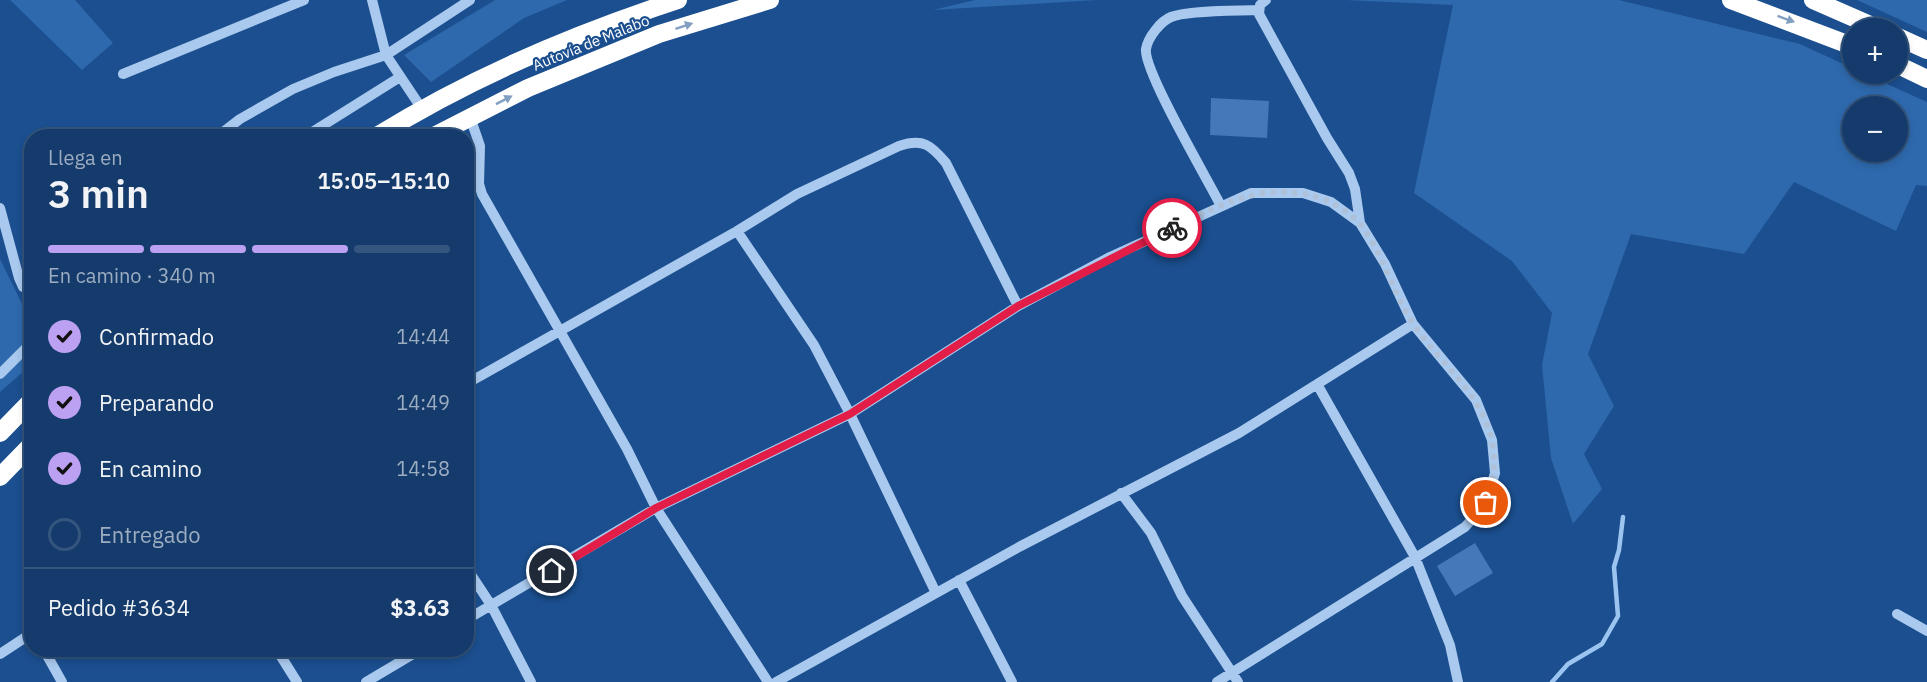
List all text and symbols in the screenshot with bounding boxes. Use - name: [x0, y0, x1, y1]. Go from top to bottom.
- street label: Autovía de Malabo: [530, 10, 652, 75]
- one-way arrow: [1777, 15, 1795, 24]
- map controls: [1842, 18, 1908, 162]
- button: +: [1842, 18, 1908, 84]
- one-way arrow: [675, 21, 693, 30]
- one-way arrow: [496, 95, 513, 105]
- button: −: [1842, 96, 1908, 162]
- text: Llega en: [48, 144, 123, 171]
- text: 15:05–15:10: [317, 166, 450, 195]
- text: 3 min: [48, 168, 149, 219]
- courier: [1142, 198, 1202, 258]
- icon: bike: [1156, 212, 1189, 245]
- text: En camino · 340 m: [48, 262, 216, 289]
- icon: check: [48, 320, 81, 353]
- text: Confirmado: [99, 322, 214, 351]
- text: 14:44: [396, 323, 450, 350]
- icon: check: [48, 386, 81, 419]
- text: Preparando: [99, 388, 214, 417]
- text: 14:49: [396, 389, 450, 416]
- icon: check: [48, 452, 81, 485]
- text: En camino: [99, 454, 202, 483]
- text: 14:58: [396, 455, 450, 482]
- pin: [1460, 477, 1511, 528]
- icon: bag: [1469, 486, 1502, 519]
- text: Entregado: [99, 520, 200, 549]
- pin: [526, 545, 577, 596]
- icon: home: [535, 554, 568, 587]
- text: Pedido #3634: [48, 593, 190, 622]
- text: $3.63: [390, 593, 450, 622]

